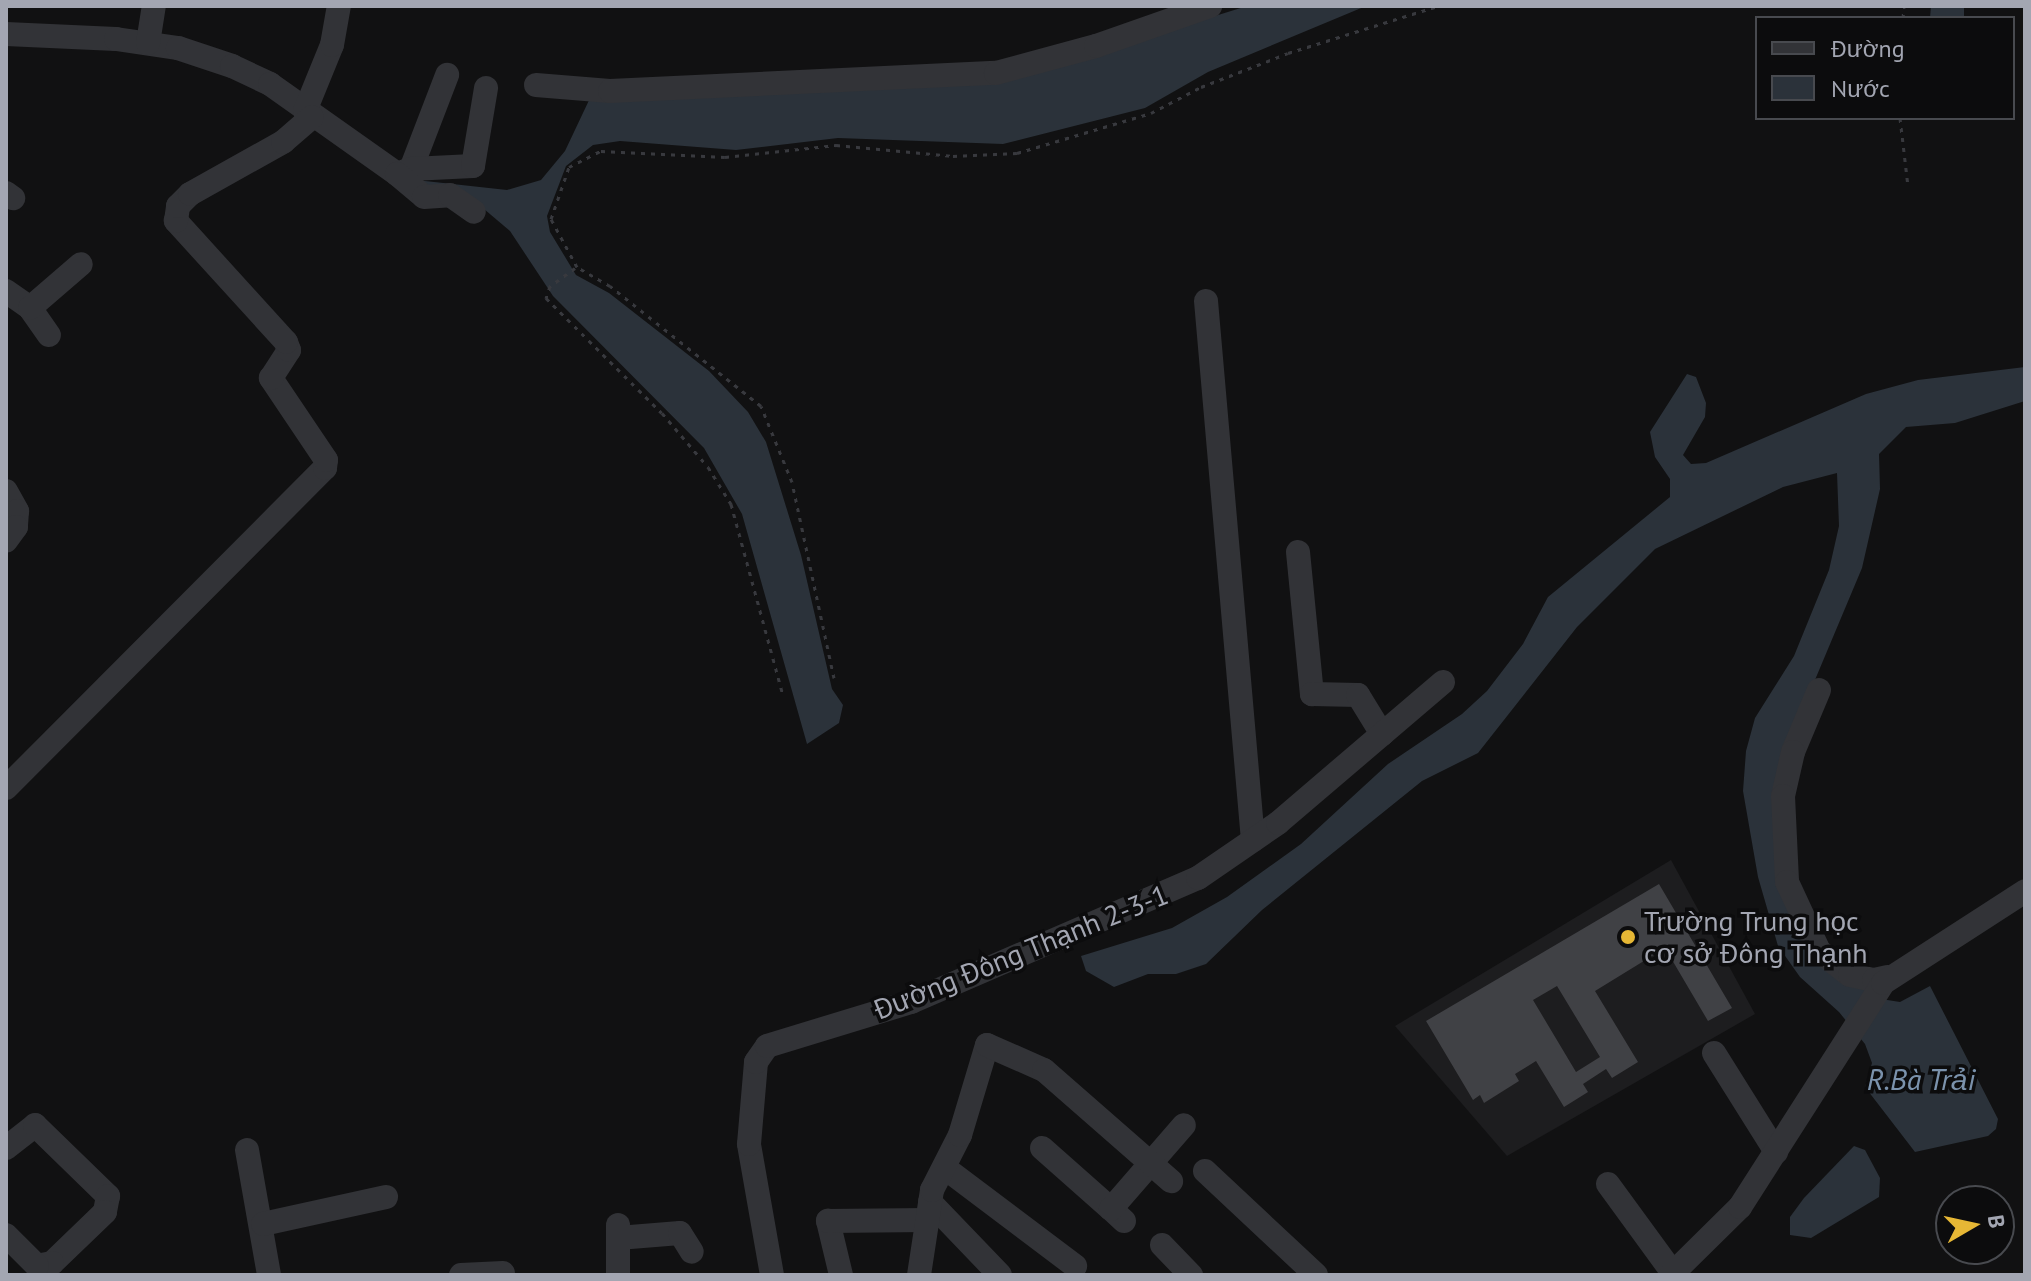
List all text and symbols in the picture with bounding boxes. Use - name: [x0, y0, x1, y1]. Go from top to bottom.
- legend: [1755, 16, 2015, 120]
- text: Đường: [1831, 33, 1905, 64]
- text: Nước: [1831, 73, 1890, 104]
- street label: Đường Đông Thạnh 2-3-1: [869, 877, 1173, 1027]
- place label: Trường Trung học cơ sở Đông Thạnh: [1644, 904, 1868, 970]
- marker: Trường Trung học cơ sở Đông Thạnh: [1619, 928, 1637, 946]
- water label: R.Bà Trải: [1866, 1061, 1976, 1097]
- north arrow: [1935, 1185, 2015, 1265]
- text: B: [1982, 1213, 2012, 1230]

